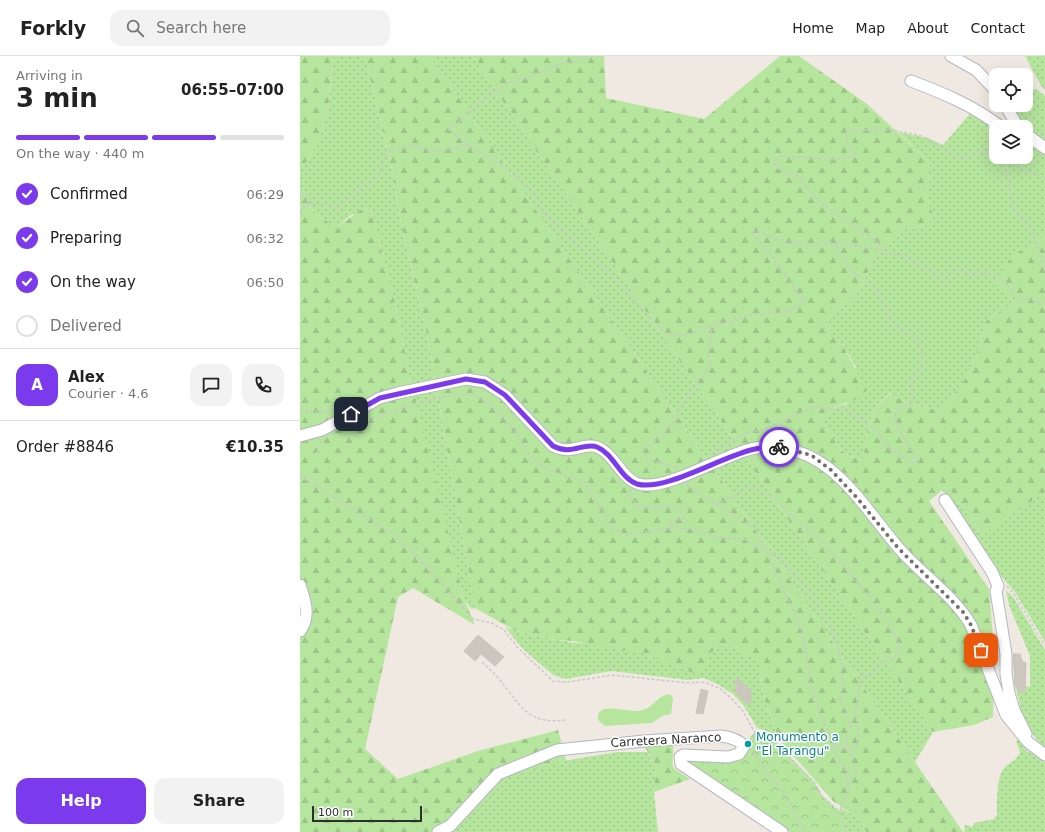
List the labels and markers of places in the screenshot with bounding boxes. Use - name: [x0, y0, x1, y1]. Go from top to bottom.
- pin: [334, 397, 368, 431]
- pin: [964, 633, 998, 667]
- place label: Monumento a "El Tarangu": [756, 730, 839, 758]
- marker: Monumento a "El Tarangu": [743, 739, 753, 749]

